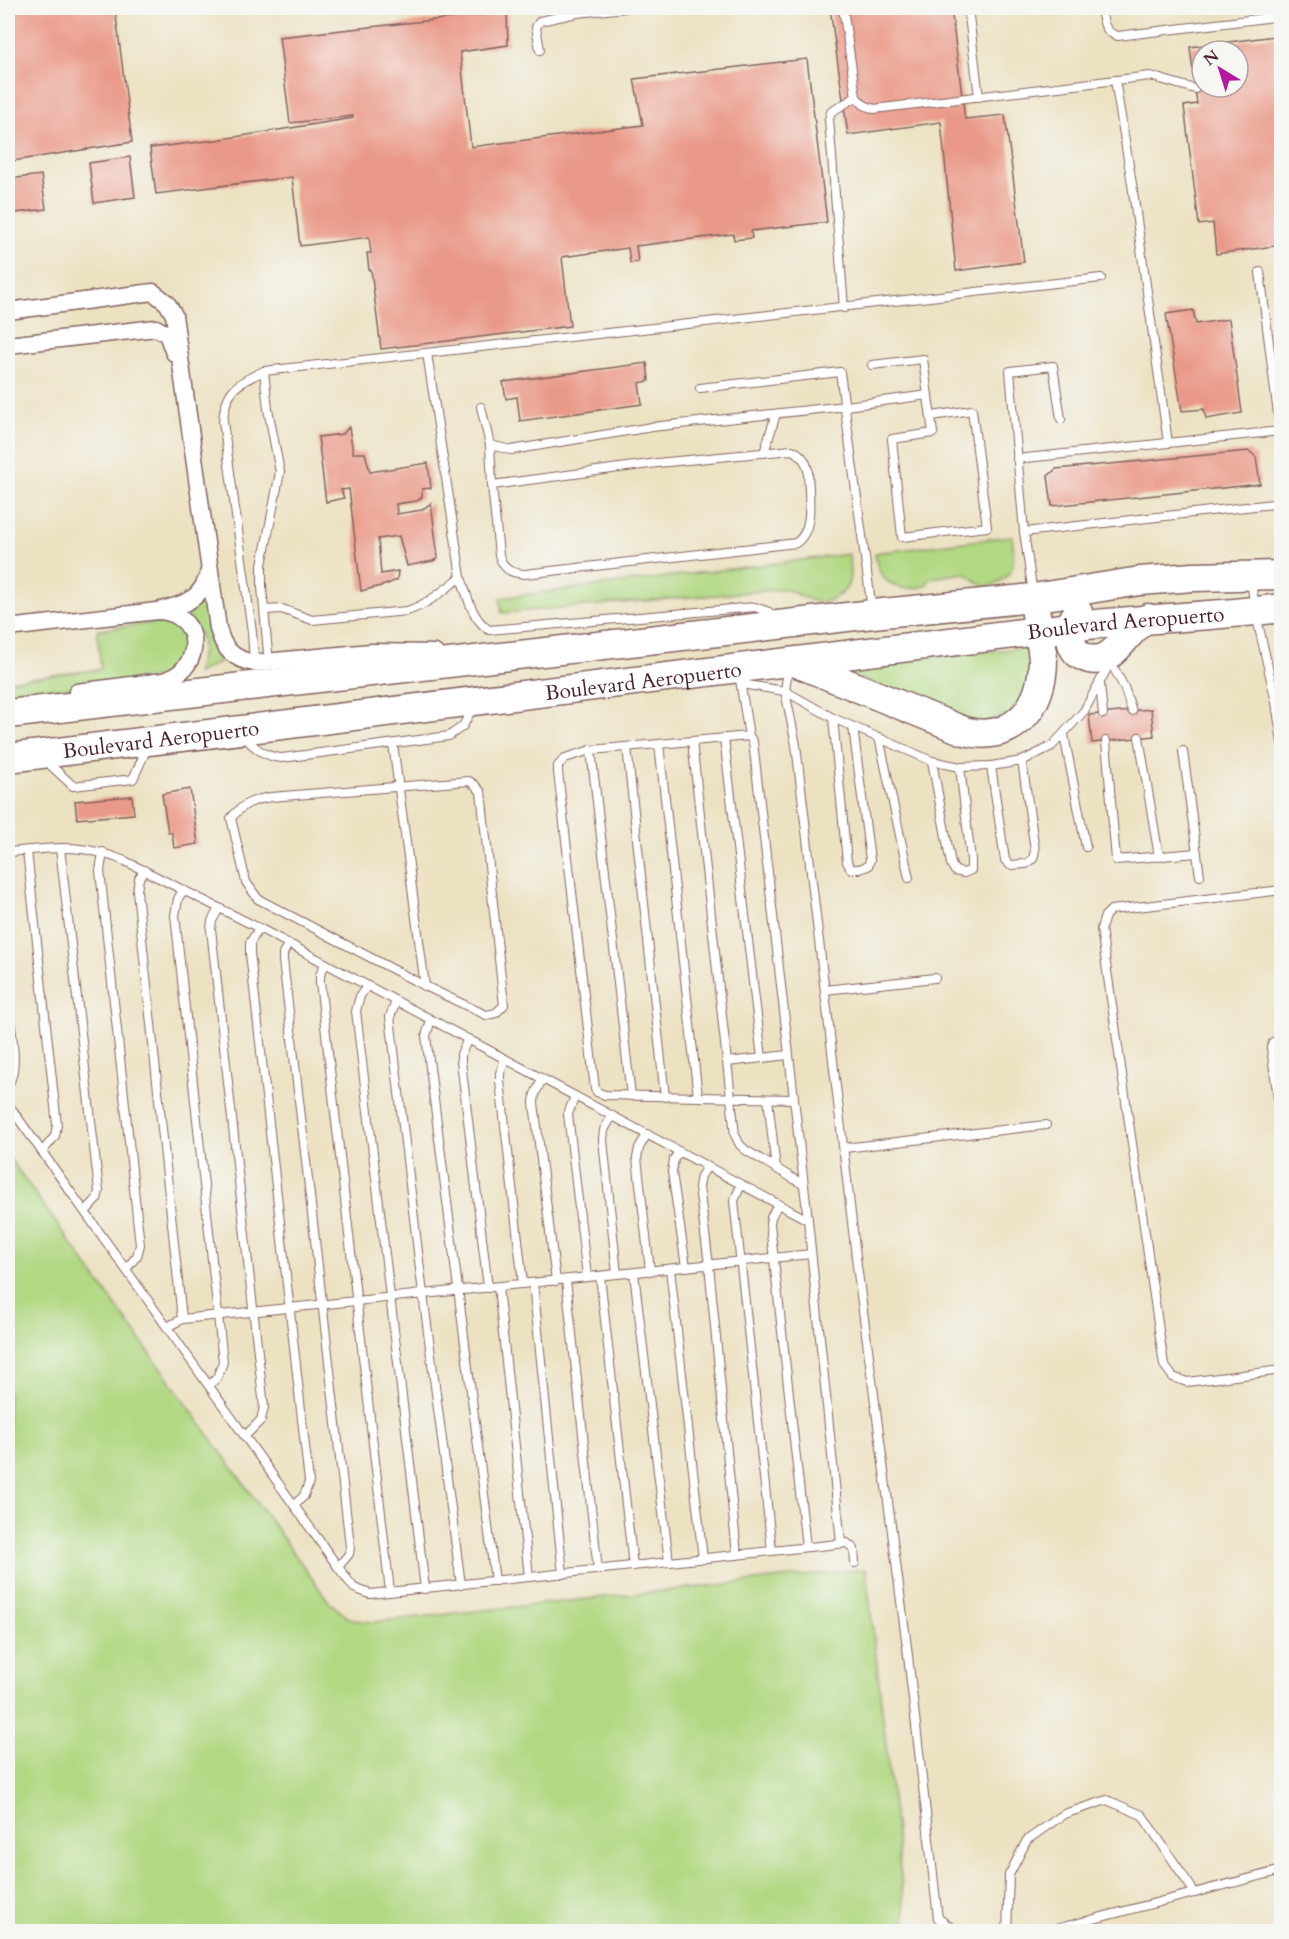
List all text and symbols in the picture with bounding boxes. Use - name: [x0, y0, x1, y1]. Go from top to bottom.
- north arrow: [1190, 39, 1250, 99]
- text: N: [1199, 45, 1224, 71]
- street label: Boulevard Aeropuerto: [1026, 600, 1225, 647]
- street label: Boulevard Aeropuerto: [544, 655, 743, 708]
- street label: Boulevard Aeropuerto: [61, 714, 261, 766]

